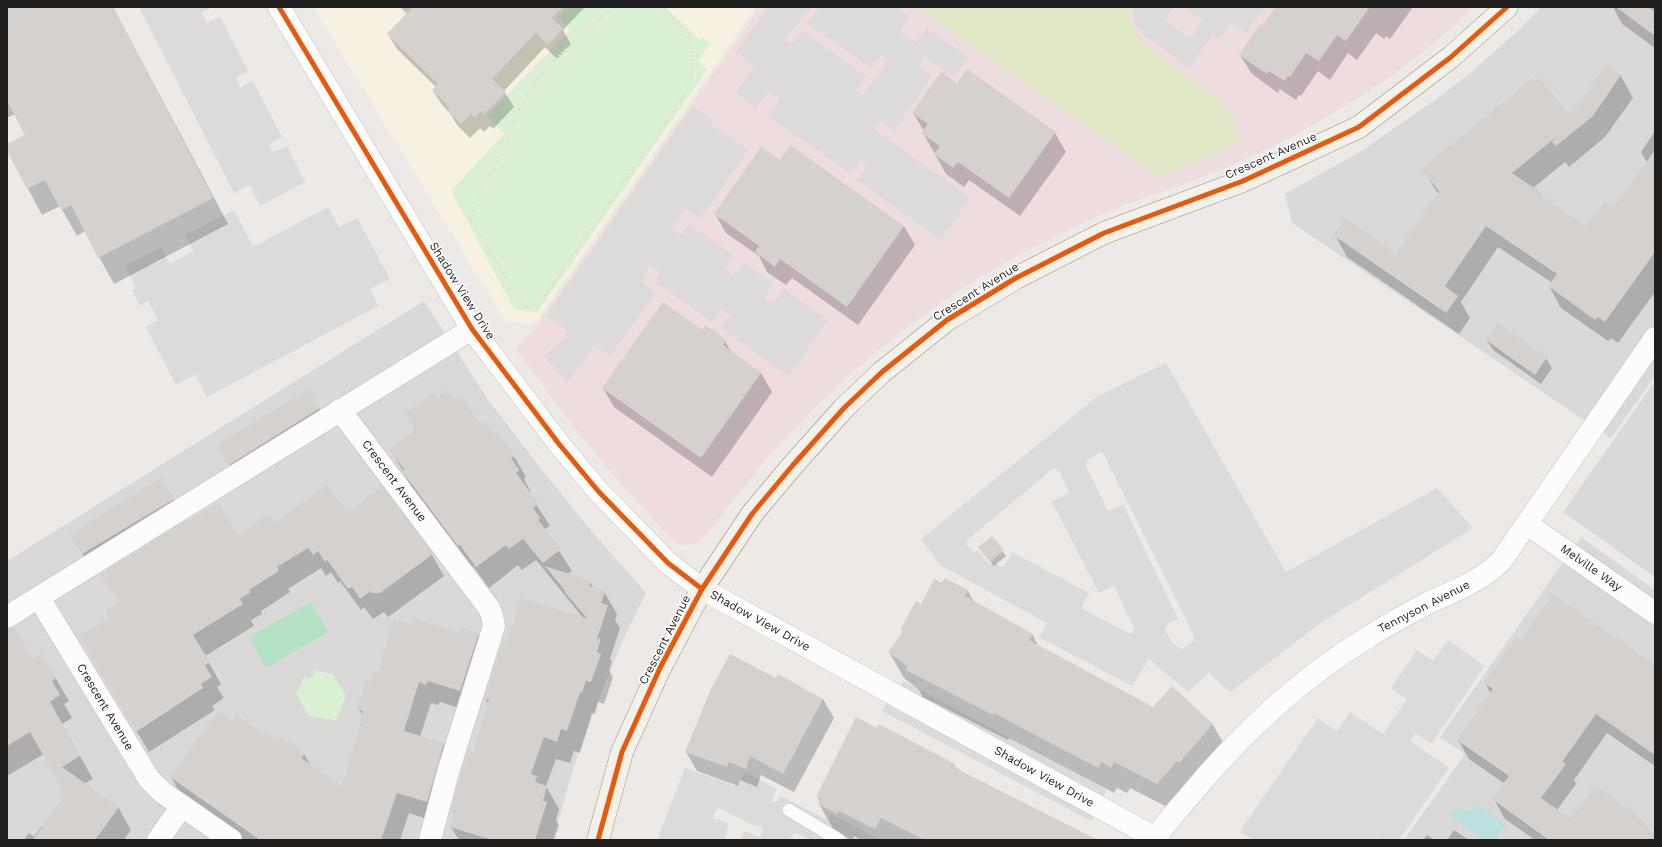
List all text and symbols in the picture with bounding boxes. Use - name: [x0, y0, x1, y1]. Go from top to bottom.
- street label: Crescent Avenue: [1223, 129, 1319, 183]
- street label: Shadow View Drive: [426, 240, 498, 342]
- street label: Crescent Avenue: [930, 260, 1022, 324]
- street label: Crescent Avenue: [359, 437, 429, 525]
- street label: Melville Way: [1557, 541, 1625, 595]
- street label: Tennyson Avenue: [1376, 578, 1472, 636]
- street label: Shadow View Drive: [707, 587, 813, 655]
- street label: Crescent Avenue: [636, 593, 694, 687]
- street label: Crescent Avenue: [73, 661, 137, 753]
- street label: Shadow View Drive: [991, 743, 1097, 811]

